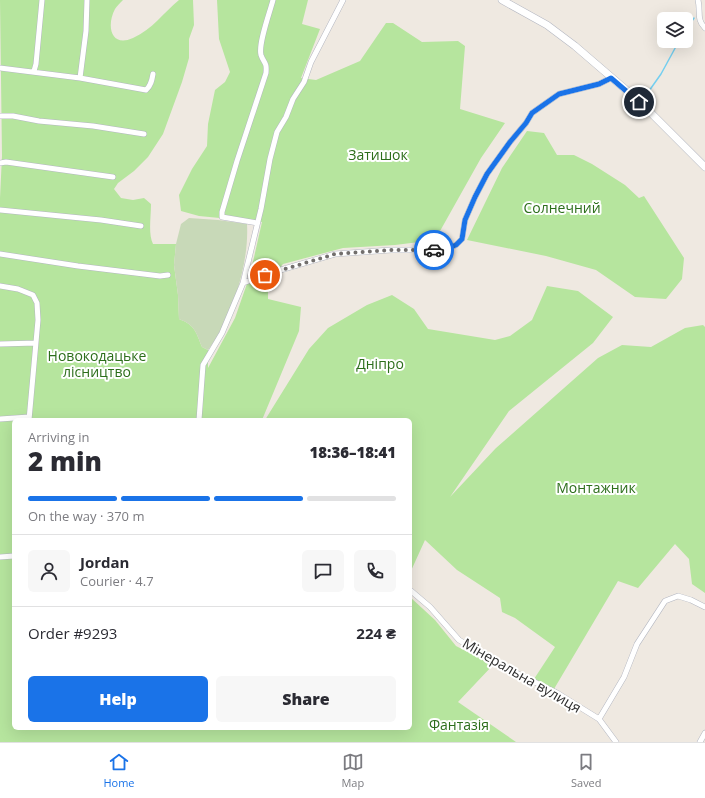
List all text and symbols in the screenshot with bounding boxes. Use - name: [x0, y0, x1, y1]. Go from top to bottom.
- map controls: [657, 12, 693, 48]
- button: layers: [657, 12, 693, 48]
- pin: [622, 85, 656, 119]
- icon: home: [628, 91, 650, 113]
- park label: Затишок: [348, 145, 409, 164]
- park label: Солнечний: [523, 198, 601, 217]
- courier: [414, 230, 454, 270]
- icon: car: [423, 239, 445, 261]
- pin: [248, 258, 282, 292]
- icon: bag: [254, 264, 276, 286]
- park label: Новокодацьке лісництво: [48, 346, 147, 381]
- park label: Дніпро: [356, 354, 404, 373]
- text: Arriving in: [28, 428, 90, 446]
- text: 18:36–18:41: [310, 442, 396, 462]
- text: 2 min: [28, 443, 102, 479]
- park label: Монтажник: [556, 478, 637, 497]
- text: On the way · 370 m: [28, 507, 144, 525]
- button: person: [28, 550, 70, 592]
- button: chat: [302, 550, 344, 592]
- button: phone: [354, 550, 396, 592]
- text: Jordan: [80, 552, 129, 572]
- text: Courier · 4.7: [80, 572, 154, 590]
- text: Order #9293: [28, 623, 117, 643]
- text: 224 ₴: [356, 623, 396, 643]
- street label: Мінеральна вулиця: [459, 633, 585, 717]
- button: Help: [28, 676, 208, 722]
- button: Share: [216, 676, 396, 722]
- park label: Фантазія: [429, 715, 489, 734]
- tab: Home: [103, 751, 135, 790]
- tab: Map: [341, 751, 364, 790]
- tab: Saved: [571, 751, 602, 790]

